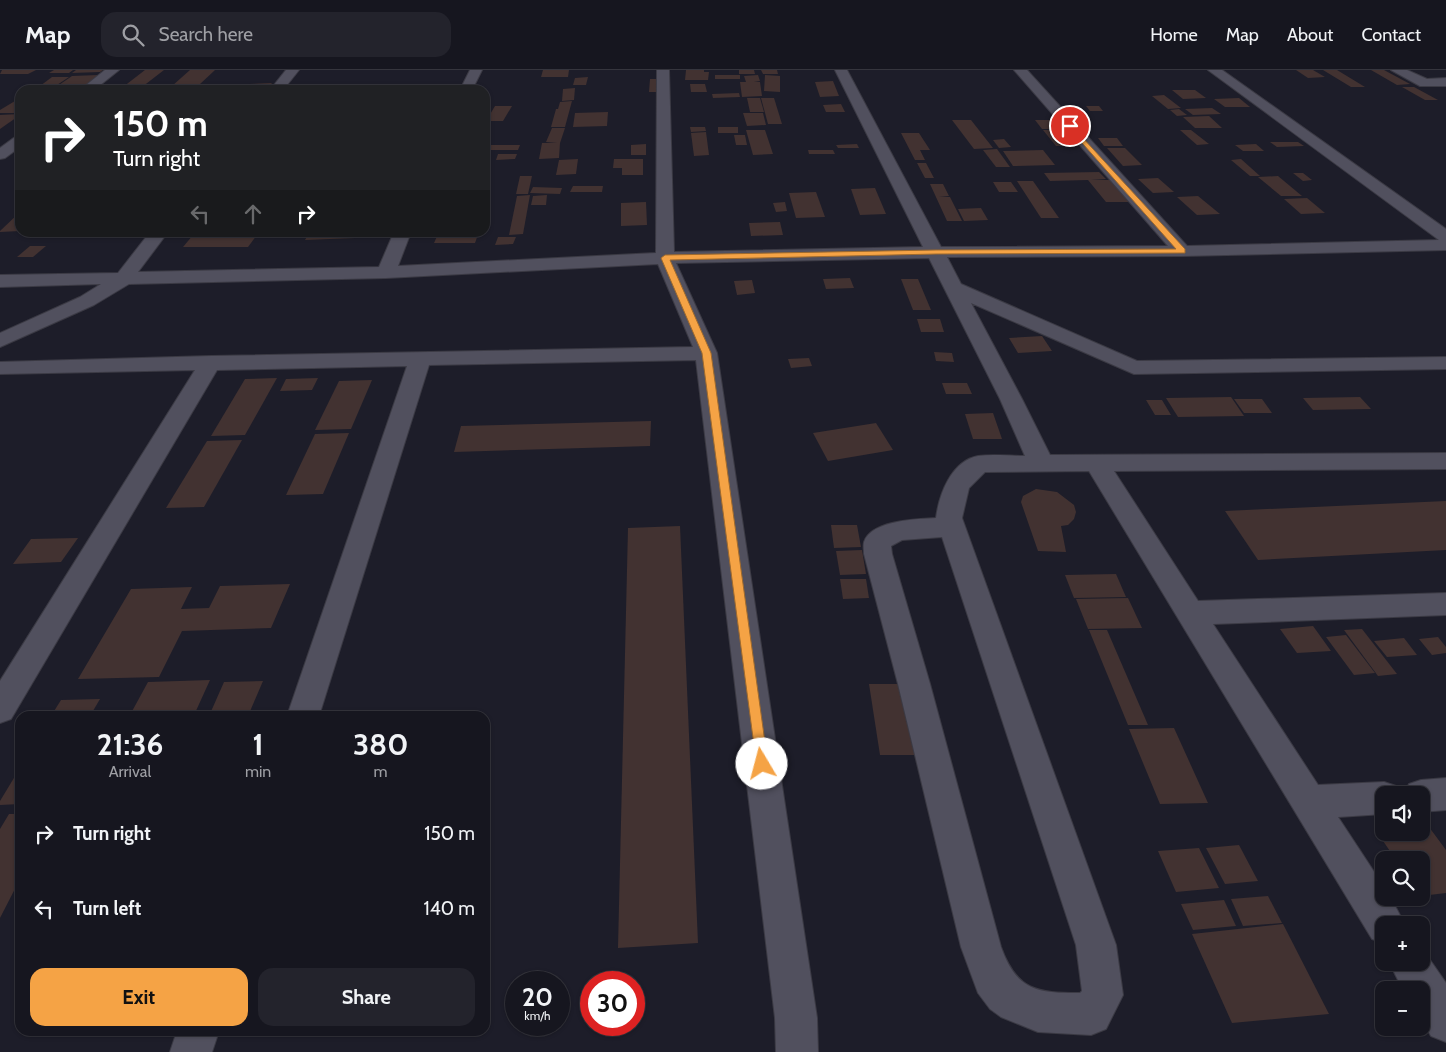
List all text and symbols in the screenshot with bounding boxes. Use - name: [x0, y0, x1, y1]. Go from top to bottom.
- search box: [101, 12, 451, 57]
- text: Map: [25, 20, 71, 49]
- icon: search: [119, 21, 147, 49]
- text: Search here: [159, 23, 253, 46]
- text: Home: [1150, 24, 1198, 46]
- text: Map: [1226, 24, 1259, 46]
- text: About: [1287, 24, 1333, 46]
- text: Contact: [1361, 24, 1421, 46]
- text: 150 m: [113, 102, 208, 145]
- icon: right: [30, 105, 95, 170]
- pin: [1049, 105, 1091, 147]
- icon: arrive: [1056, 112, 1084, 140]
- text: Turn right: [113, 145, 200, 172]
- icon: left: [186, 200, 214, 228]
- icon: ahead: [239, 200, 267, 228]
- icon: right: [292, 200, 320, 228]
- text: 21:36: [97, 726, 163, 763]
- text: 1: [253, 726, 264, 763]
- text: 380: [353, 726, 408, 763]
- position arrow: [735, 737, 787, 789]
- text: Arrival: [109, 762, 151, 781]
- text: min: [245, 762, 271, 781]
- text: m: [374, 762, 388, 781]
- map controls: [1375, 786, 1430, 1036]
- button: sound: [1375, 786, 1430, 841]
- icon: right: [30, 820, 58, 848]
- text: Turn right: [73, 822, 151, 845]
- text: 150 m: [424, 822, 475, 845]
- button: search: [1375, 851, 1430, 906]
- icon: left: [30, 895, 58, 923]
- text: Turn left: [73, 897, 141, 920]
- text: 140 m: [424, 897, 475, 920]
- button: +: [1375, 916, 1430, 971]
- button: Exit: [30, 968, 248, 1026]
- button: Share: [258, 968, 475, 1026]
- speed limit sign: 30: [580, 971, 645, 1036]
- button: −: [1375, 981, 1430, 1036]
- text: 20: [522, 982, 553, 1012]
- text: km/h: [524, 1008, 551, 1023]

